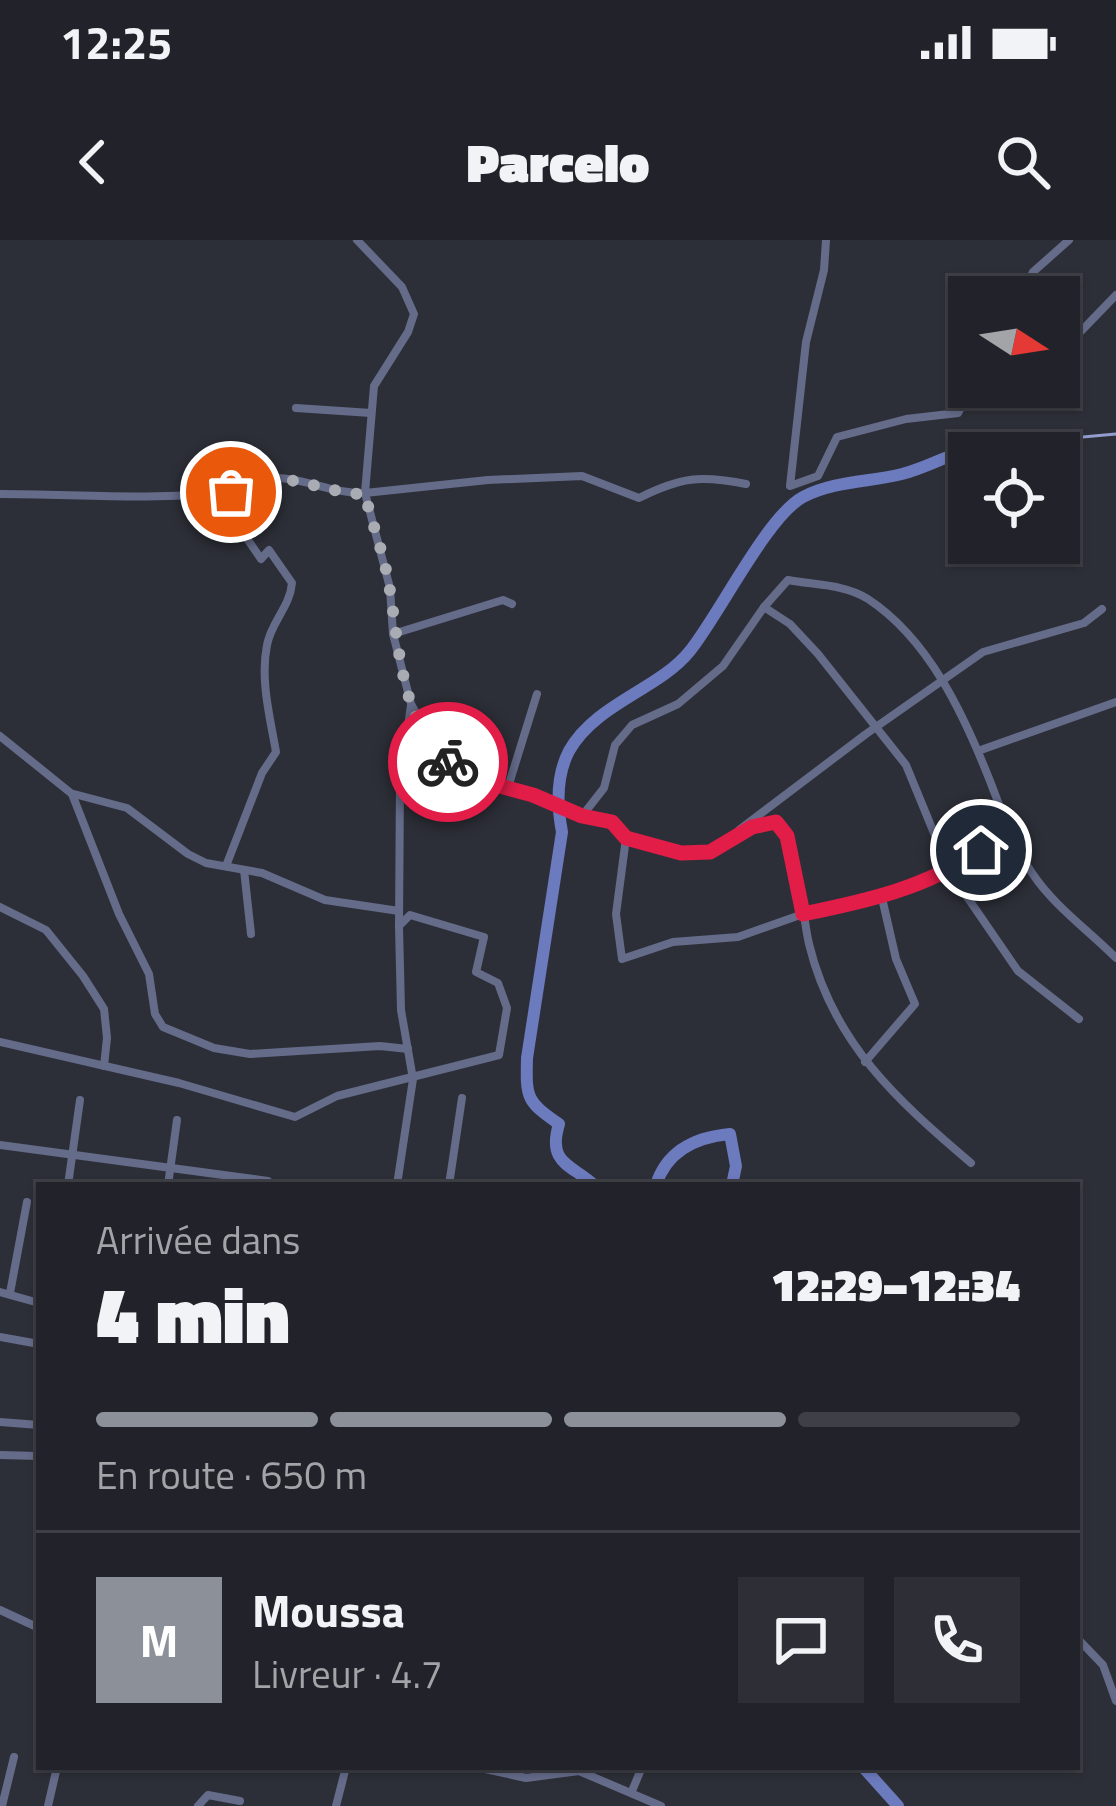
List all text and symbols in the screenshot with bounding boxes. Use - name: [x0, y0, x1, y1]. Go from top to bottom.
- text: 12:25: [60, 8, 172, 76]
- text: Parcelo: [467, 121, 649, 203]
- icon: back: [60, 129, 126, 195]
- icon: search: [990, 129, 1056, 195]
- north arrow: [948, 276, 1080, 408]
- map controls: [948, 276, 1080, 564]
- button: locate: [948, 432, 1080, 564]
- pin: [180, 441, 282, 543]
- icon: bag: [198, 459, 264, 525]
- courier: [388, 702, 508, 822]
- icon: bike: [415, 729, 481, 795]
- pin: [930, 799, 1032, 901]
- icon: home: [948, 817, 1014, 883]
- text: Arrivée dans: [96, 1210, 300, 1269]
- text: 12:29–12:34: [771, 1250, 1020, 1318]
- text: 4 min: [96, 1255, 290, 1373]
- text: En route · 650 m: [96, 1445, 367, 1504]
- text: Moussa: [252, 1576, 405, 1644]
- button: chat: [738, 1577, 864, 1703]
- button: phone: [894, 1577, 1020, 1703]
- text: M: [140, 1606, 178, 1674]
- text: Livreur · 4.7: [252, 1644, 443, 1703]

